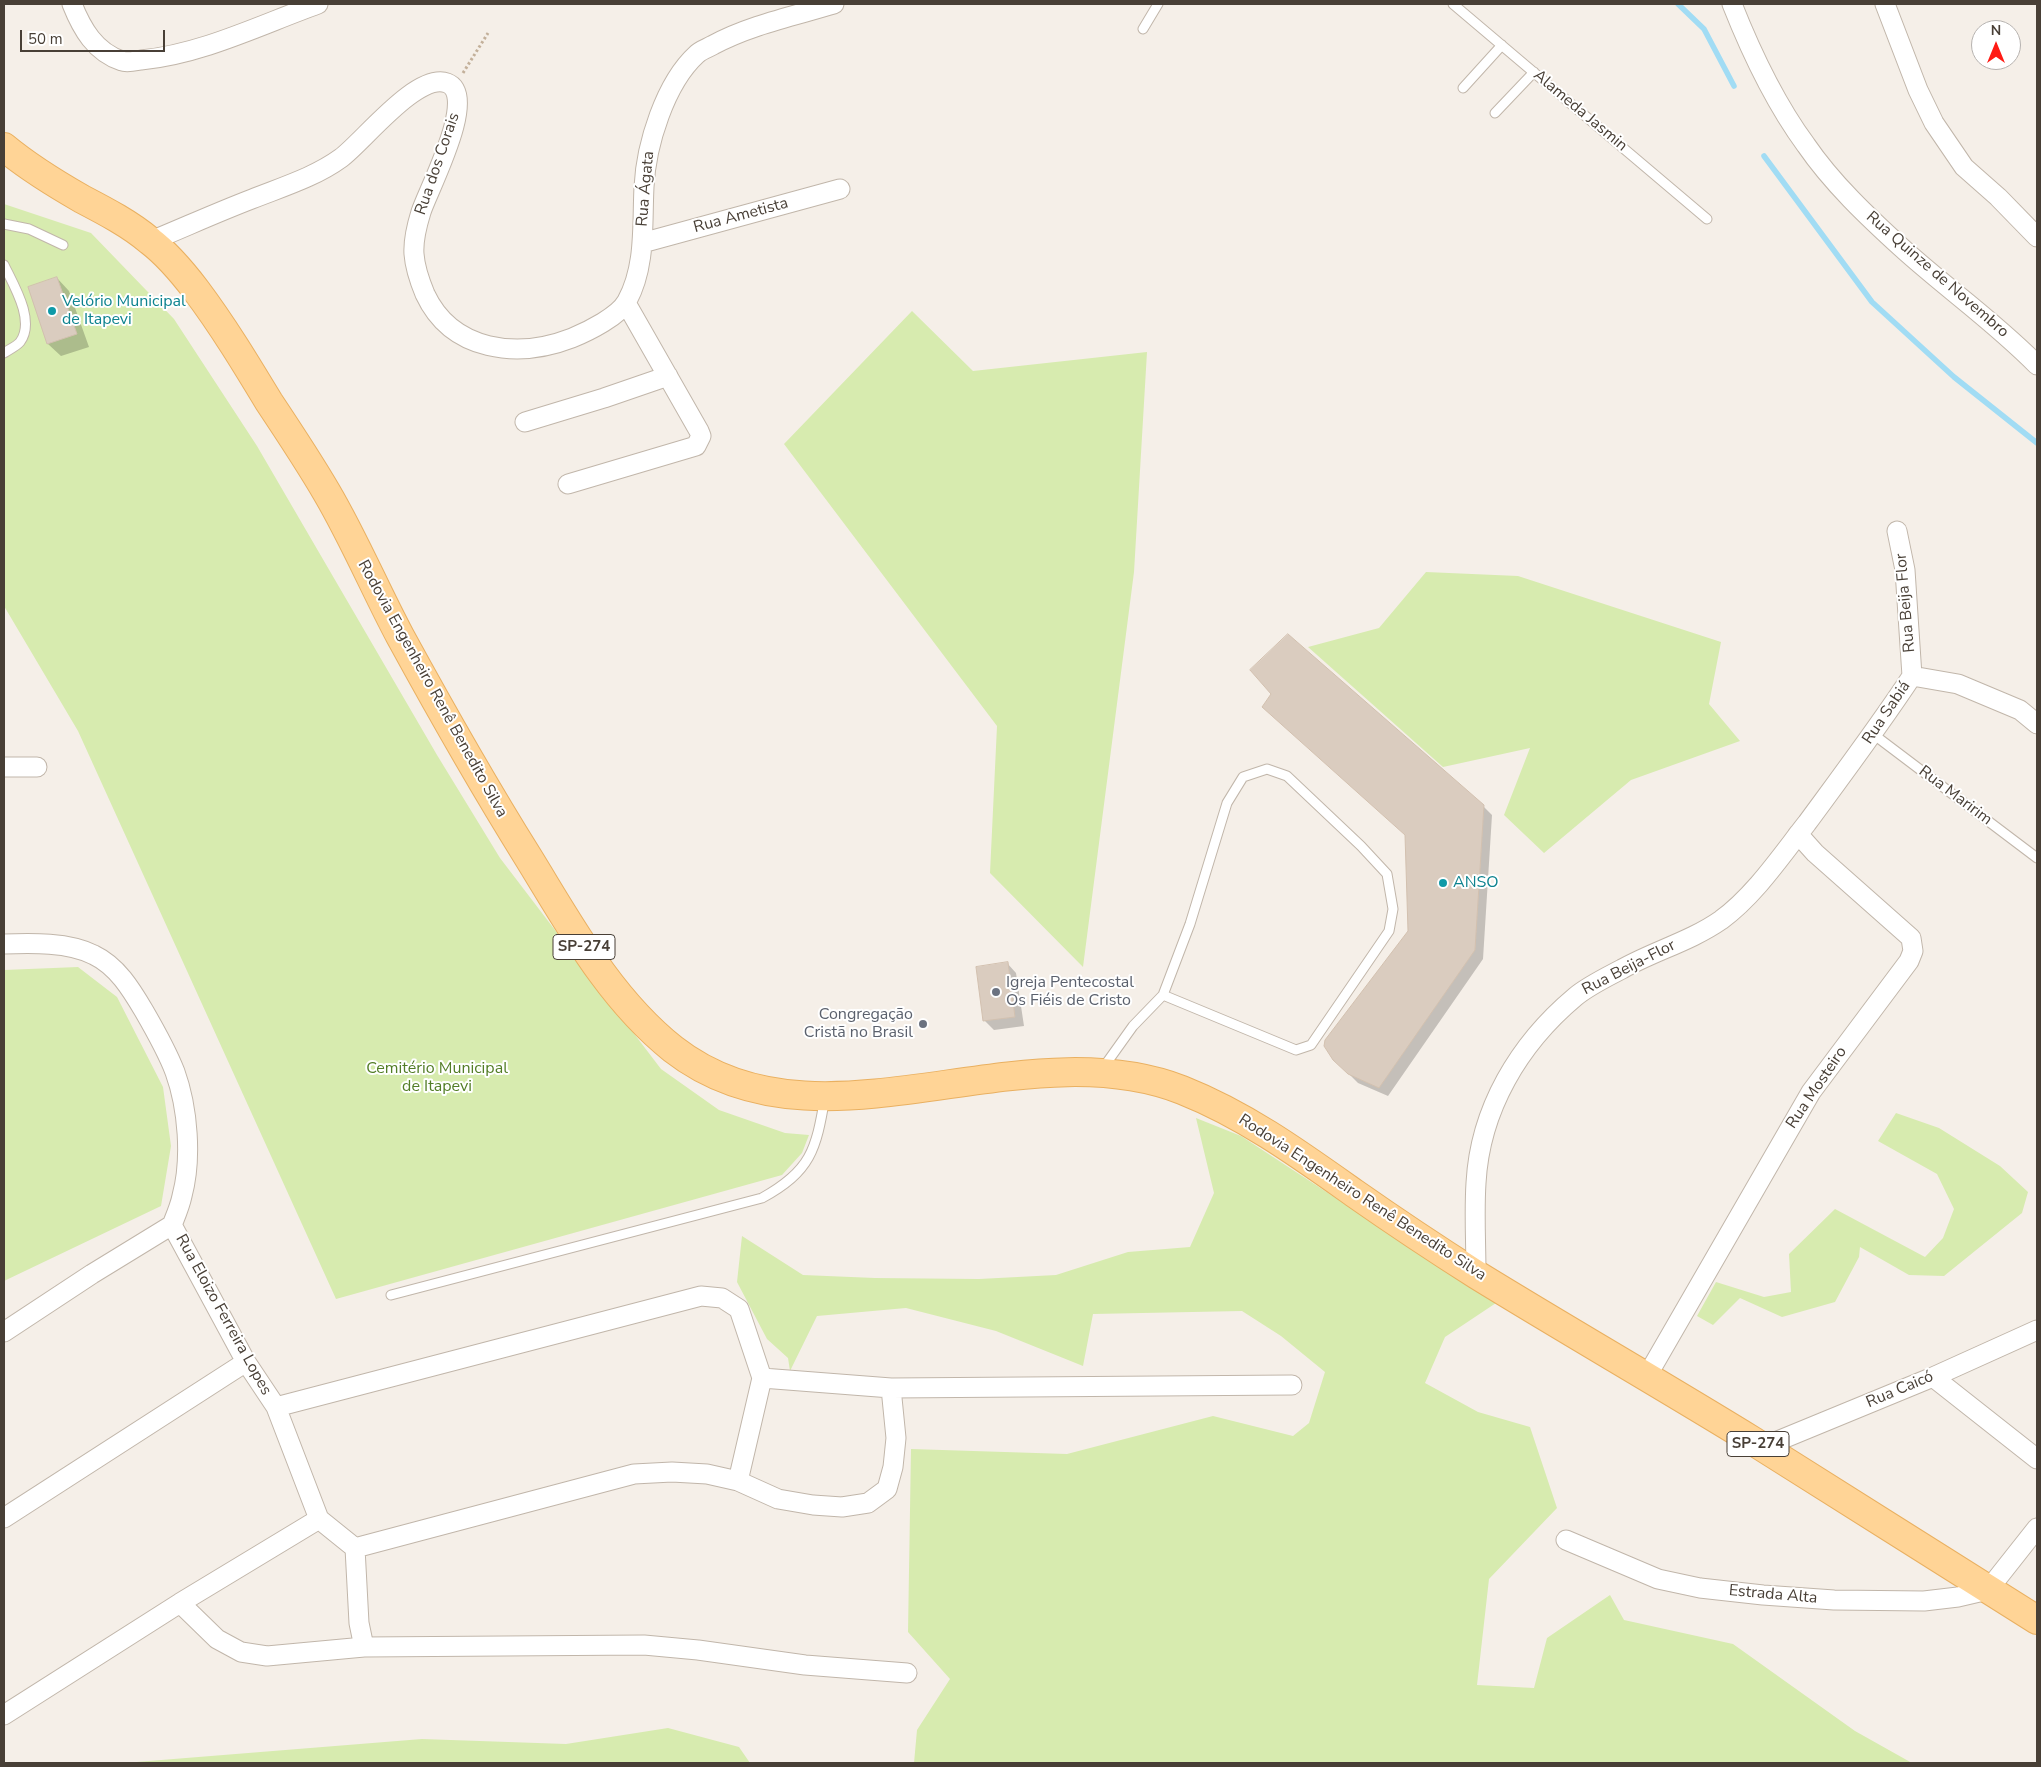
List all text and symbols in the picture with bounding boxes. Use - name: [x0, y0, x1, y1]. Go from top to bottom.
- scale bar: [22, 20, 168, 52]
- north arrow: [1971, 20, 2021, 70]
- text: N: [1991, 21, 2001, 40]
- text: 50 m: [28, 29, 63, 49]
- street label: Alameda Jasmin: [1529, 66, 1631, 156]
- street label: Rua dos Corais: [412, 110, 464, 218]
- street label: Rua Ágata: [633, 150, 659, 228]
- street label: Rua Ametista: [692, 194, 790, 238]
- street label: Rua Quinze de Novembro: [1862, 208, 2012, 342]
- place label: Velório Municipal de Itapevi: [62, 292, 186, 330]
- marker: Velório Municipal de Itapevi: [46, 305, 58, 317]
- street label: Rua Beija Flor: [1892, 552, 1920, 654]
- street label: Rodovia Engenheiro Renê Benedito Silva: [353, 557, 511, 821]
- street label: Rua Sabiá: [1859, 678, 1915, 748]
- street label: Rua Maririm: [1914, 762, 1996, 830]
- place label: ANSO: [1453, 873, 1499, 893]
- marker: ANSO: [1437, 877, 1449, 889]
- road number: SP-274: [553, 934, 615, 960]
- street label: Rua Beija-Flor: [1579, 936, 1679, 1000]
- place label: Igreja Pentecostal Os Fiéis de Cristo: [1006, 973, 1134, 1011]
- marker: Igreja Pentecostal Os Fiéis de Cristo: [990, 986, 1002, 998]
- place label: Congregação Cristã no Brasil: [804, 1005, 913, 1043]
- marker: Congregação Cristã no Brasil: [917, 1018, 929, 1030]
- street label: Rua Mosteiro: [1783, 1043, 1851, 1133]
- park label: Cemitério Municipal de Itapevi: [366, 1059, 508, 1097]
- street label: Rodovia Engenheiro Renê Benedito Silva: [1235, 1111, 1489, 1285]
- street label: Rua Eloizo Ferreira Lopes: [171, 1231, 275, 1399]
- street label: Rua Caicó: [1864, 1367, 1936, 1413]
- road number: SP-274: [1727, 1432, 1789, 1456]
- street label: Estrada Alta: [1728, 1582, 1818, 1608]

